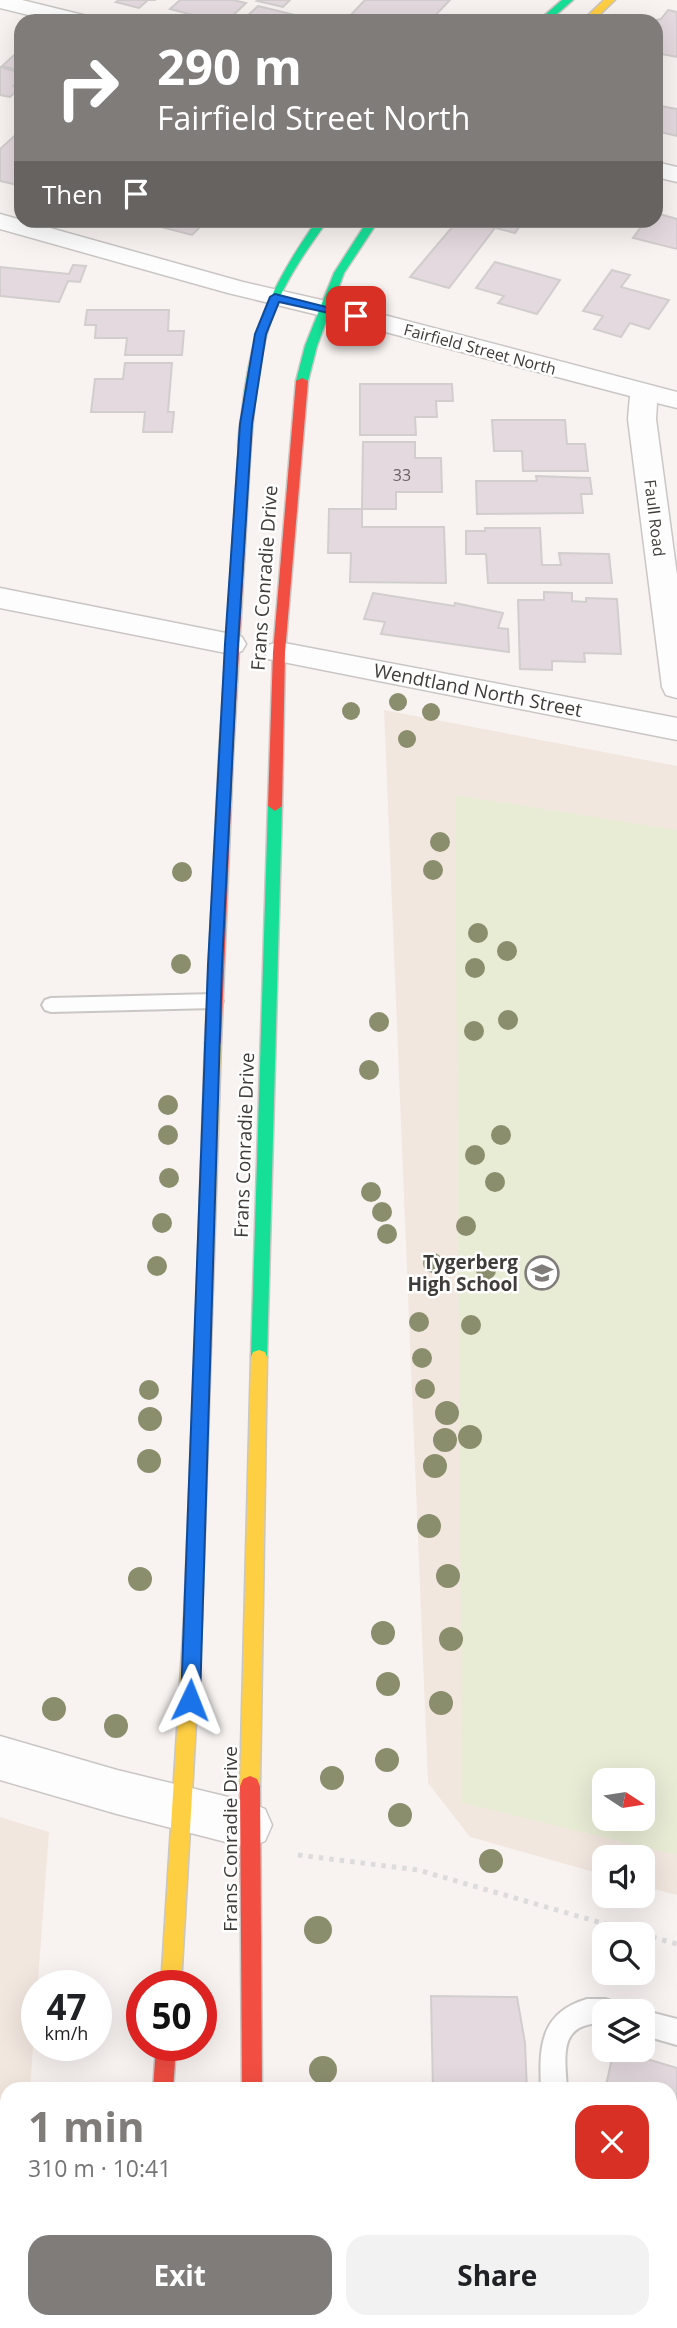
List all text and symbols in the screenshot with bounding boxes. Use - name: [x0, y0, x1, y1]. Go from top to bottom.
- text: 290 m: [157, 33, 302, 99]
- icon: right: [42, 42, 133, 133]
- text: Fairfield Street North: [157, 96, 470, 139]
- icon: arrive: [117, 175, 155, 213]
- text: Then: [42, 176, 103, 212]
- pin: [326, 286, 386, 346]
- icon: arrive: [337, 297, 375, 335]
- street label: Fairfield Street North: [401, 318, 559, 380]
- house number: 33: [393, 464, 411, 486]
- street label: Faull Road: [639, 478, 671, 558]
- street label: Frans Conradie Drive: [245, 484, 283, 672]
- street label: Wendtland North Street: [372, 657, 585, 723]
- street label: Frans Conradie Drive: [228, 1052, 260, 1238]
- place label: Tygerberg High School: [407, 1249, 518, 1297]
- school or university icon: Tygerberg High School: [523, 1254, 561, 1292]
- position arrow: [153, 1663, 227, 1737]
- street label: Frans Conradie Drive: [217, 1746, 243, 1932]
- north arrow: [592, 1768, 654, 1830]
- map controls: [592, 1768, 655, 2062]
- button: sound: [592, 1845, 655, 1908]
- button: search: [592, 1922, 655, 1985]
- speed limit sign: 50: [126, 1970, 217, 2061]
- text: 47: [46, 1983, 87, 2030]
- button: layers: [592, 1999, 655, 2062]
- text: km/h: [45, 2021, 88, 2045]
- text: 1 min: [28, 2097, 145, 2154]
- button: close: [575, 2105, 649, 2179]
- text: 310 m · 10:41: [28, 2152, 171, 2184]
- button: Exit: [28, 2235, 332, 2315]
- button: Share: [346, 2235, 649, 2315]

